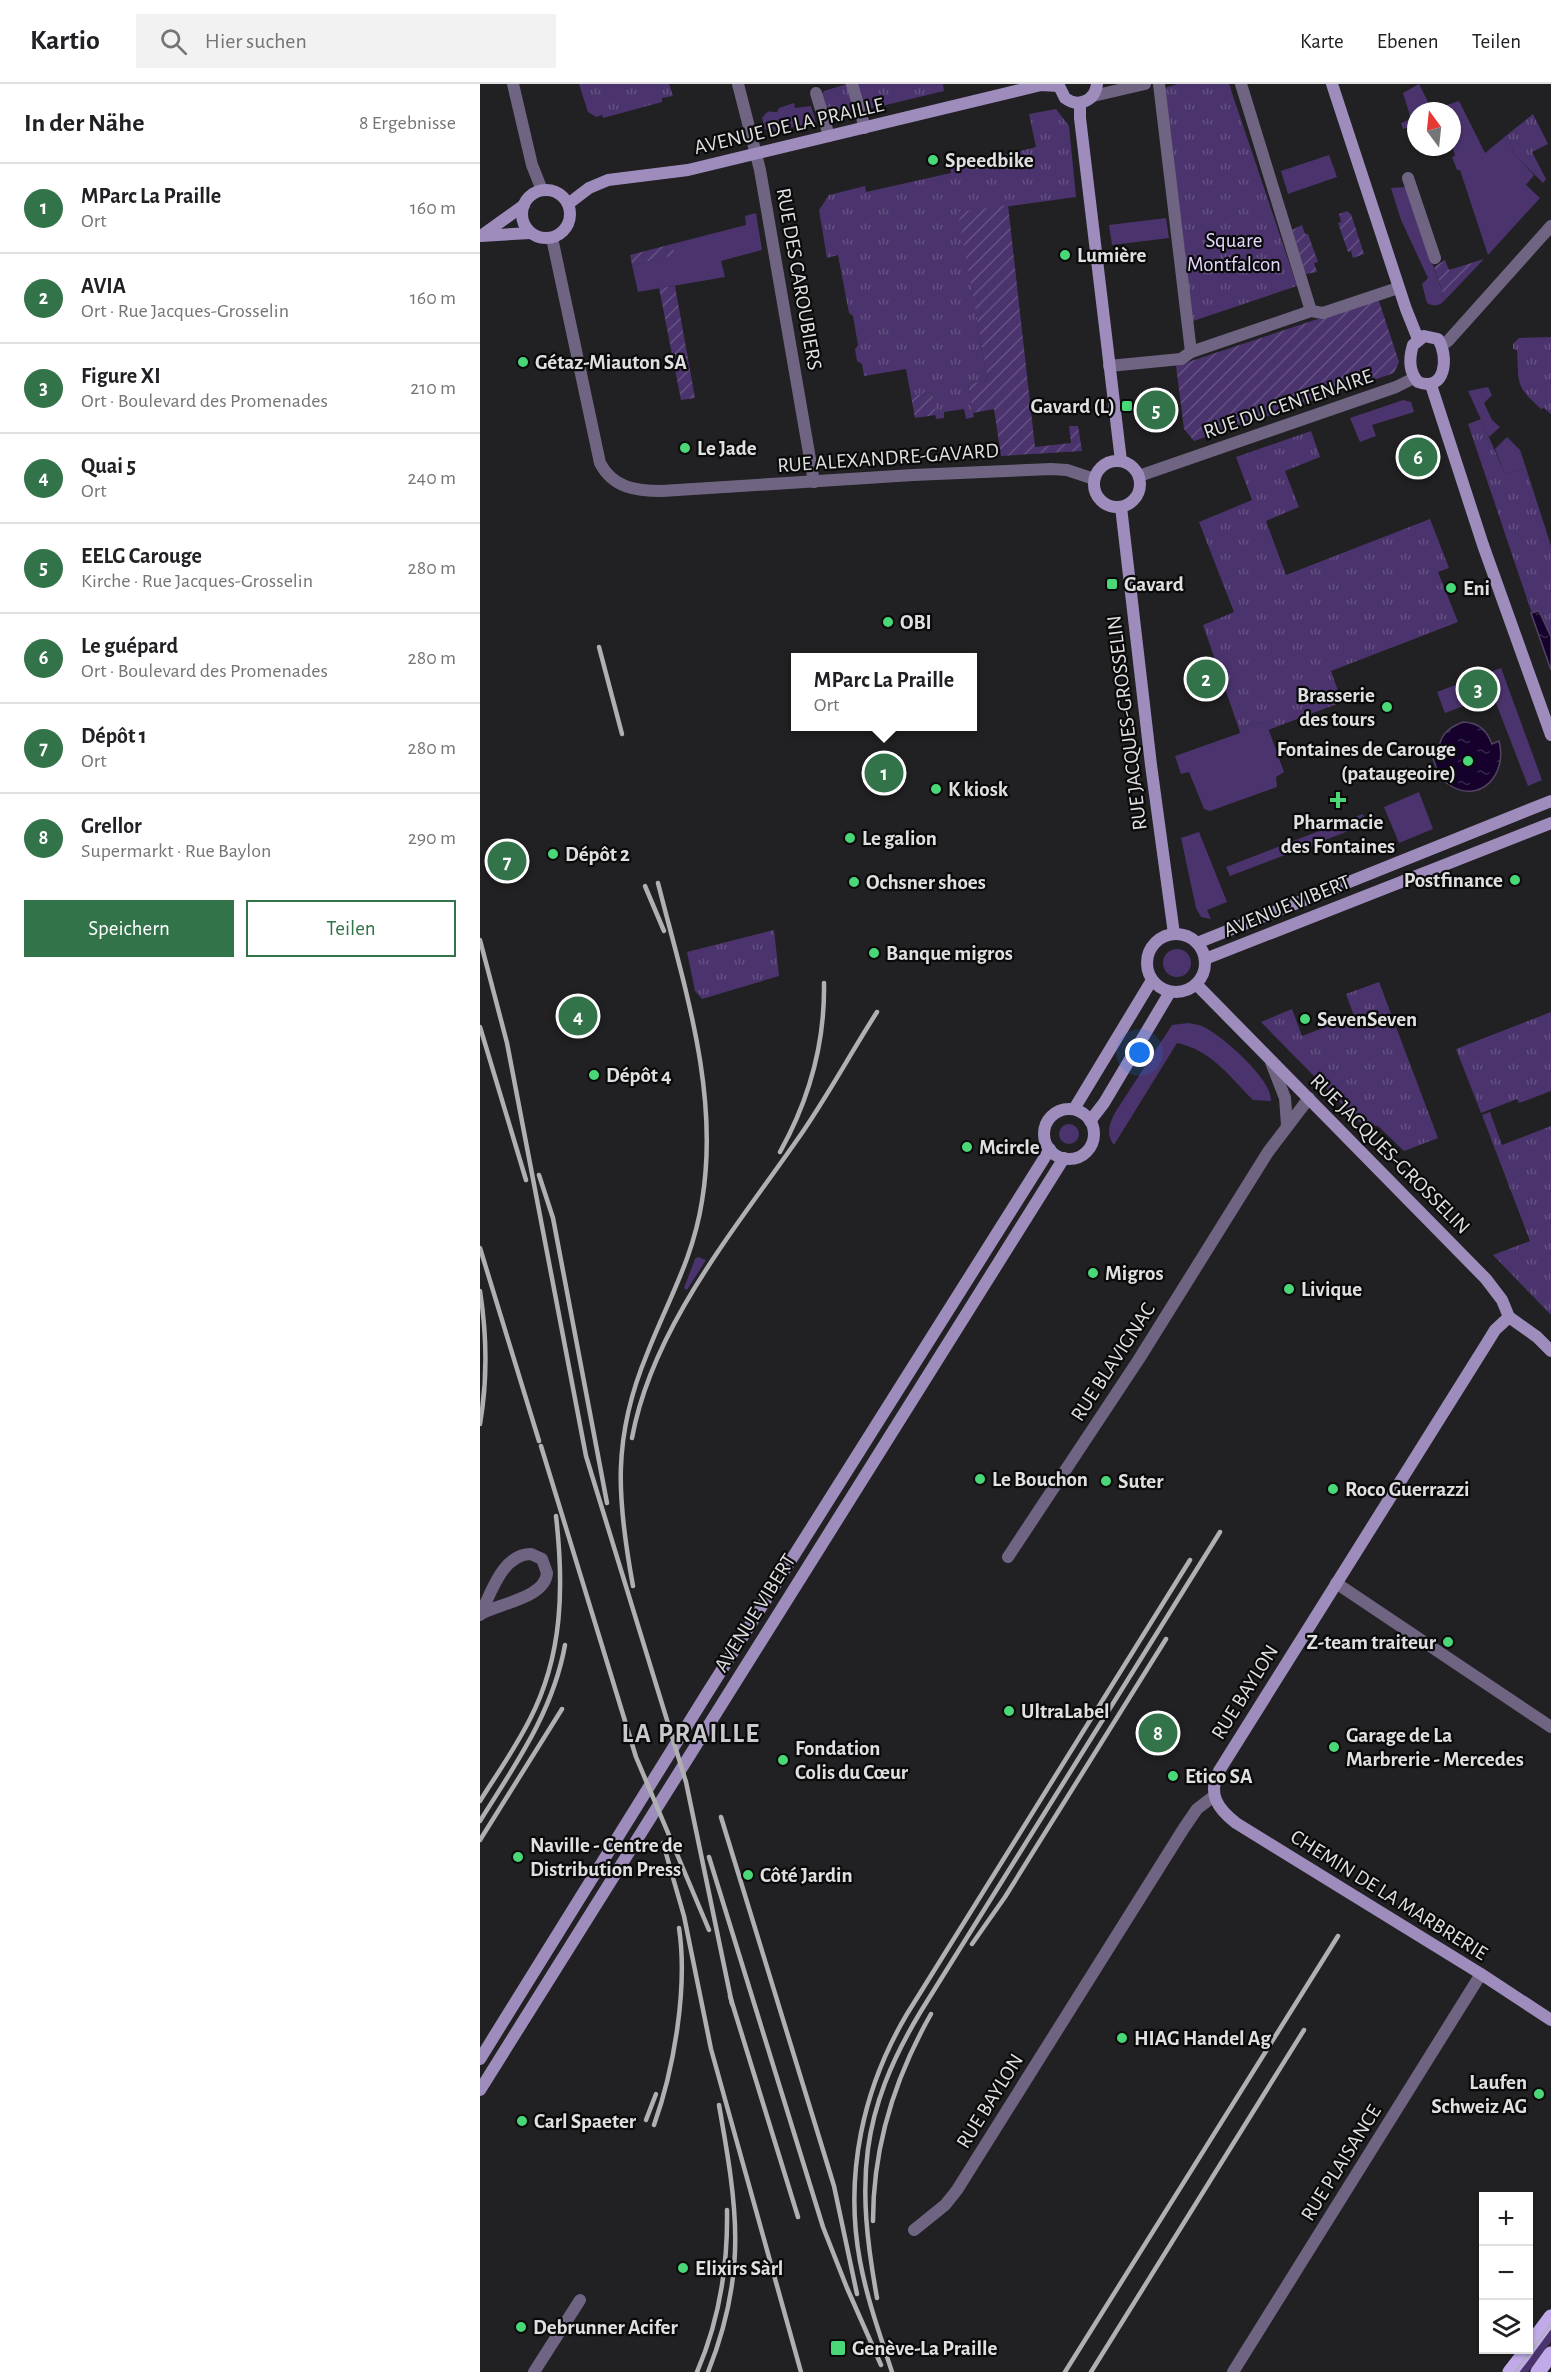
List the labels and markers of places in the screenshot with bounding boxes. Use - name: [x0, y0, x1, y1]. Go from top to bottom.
- place label: Speedbike: [945, 150, 1034, 171]
- marker: Speedbike: [926, 153, 940, 167]
- place label: Lumière: [1077, 245, 1147, 266]
- marker: Lumière: [1058, 248, 1072, 262]
- place label: Gétaz-Miauton SA: [535, 352, 687, 373]
- marker: Gétaz-Miauton SA: [516, 355, 530, 369]
- pin: 5: [1136, 388, 1176, 432]
- place label: Gavard (L): [1031, 396, 1115, 417]
- marker: Gavard (L): [1120, 399, 1134, 413]
- pin: 6: [1398, 434, 1438, 479]
- place label: Le Jade: [697, 438, 757, 459]
- marker: Le Jade: [678, 441, 692, 455]
- place label: Gavard: [1124, 574, 1184, 595]
- marker: Gavard: [1105, 577, 1119, 591]
- place label: Eni: [1463, 578, 1490, 599]
- marker: Eni: [1444, 581, 1458, 595]
- place label: OBI: [900, 612, 932, 633]
- marker: OBI: [881, 615, 895, 629]
- pin: 2: [1186, 656, 1226, 702]
- pin: 3: [1458, 666, 1498, 712]
- place label: Brasserie des tours: [1297, 685, 1375, 730]
- marker: Brasserie des tours: [1380, 700, 1394, 714]
- place label: Fontaines de Carouge (pataugeoire): [1277, 739, 1456, 784]
- pin: 1: [864, 750, 904, 796]
- marker: Fontaines de Carouge (pataugeoire): [1461, 754, 1475, 768]
- place label: K kiosk: [948, 779, 1009, 800]
- marker: K kiosk: [929, 782, 943, 796]
- marker: Pharmacie des Fontaines: [1331, 793, 1345, 807]
- place label: Pharmacie des Fontaines: [1281, 812, 1395, 857]
- place label: Le galion: [862, 828, 937, 849]
- marker: Le galion: [843, 831, 857, 845]
- pin: 7: [488, 838, 526, 884]
- place label: Dépôt 2: [565, 844, 630, 865]
- marker: Dépôt 2: [546, 847, 560, 861]
- place label: Postfinance: [1404, 870, 1503, 891]
- place label: Ochsner shoes: [866, 872, 986, 893]
- marker: Postfinance: [1508, 873, 1522, 887]
- marker: Ochsner shoes: [847, 875, 861, 889]
- place label: Banque migros: [886, 943, 1013, 964]
- marker: Banque migros: [867, 946, 881, 960]
- pin: 4: [558, 994, 598, 1038]
- place label: SevenSeven: [1317, 1009, 1417, 1030]
- marker: SevenSeven: [1298, 1012, 1312, 1026]
- place label: Dépôt 4: [606, 1065, 672, 1086]
- marker: Dépôt 4: [587, 1068, 601, 1082]
- place label: Mcircle: [979, 1137, 1040, 1158]
- marker: Mcircle: [960, 1140, 974, 1154]
- place label: Migros: [1105, 1263, 1163, 1284]
- marker: Migros: [1086, 1266, 1100, 1280]
- place label: Livique: [1301, 1279, 1362, 1300]
- marker: Livique: [1282, 1282, 1296, 1296]
- place label: Le Bouchon: [992, 1469, 1088, 1490]
- place label: Suter: [1118, 1471, 1164, 1492]
- marker: Le Bouchon: [973, 1472, 987, 1486]
- marker: Suter: [1099, 1474, 1113, 1488]
- place label: Roco Guerrazzi: [1345, 1479, 1470, 1500]
- marker: Roco Guerrazzi: [1326, 1482, 1340, 1496]
- place label: Z-team traiteur: [1306, 1632, 1437, 1653]
- marker: Z-team traiteur: [1441, 1635, 1455, 1649]
- place label: UltraLabel: [1021, 1701, 1110, 1722]
- marker: UltraLabel: [1002, 1704, 1016, 1718]
- pin: 8: [1138, 1710, 1178, 1756]
- place label: Garage de La Marbrerie - Mercedes: [1346, 1725, 1524, 1770]
- place label: Fondation Colis du Cœur: [795, 1738, 909, 1783]
- marker: Garage de La Marbrerie - Mercedes: [1327, 1740, 1341, 1754]
- marker: Fondation Colis du Cœur: [776, 1753, 790, 1767]
- place label: Etico SA: [1185, 1766, 1253, 1787]
- marker: Etico SA: [1166, 1769, 1180, 1783]
- place label: Naville - Centre de Distribution Press: [530, 1835, 683, 1880]
- marker: Naville - Centre de Distribution Press: [511, 1850, 525, 1864]
- place label: Côté Jardin: [760, 1865, 853, 1886]
- marker: Côté Jardin: [741, 1868, 755, 1882]
- place label: HIAG Handel Ag: [1134, 2028, 1271, 2049]
- marker: HIAG Handel Ag: [1115, 2031, 1129, 2045]
- place label: Laufen Schweiz AG: [1431, 2072, 1527, 2117]
- marker: Laufen Schweiz AG: [1532, 2087, 1546, 2101]
- place label: Carl Spaeter: [534, 2111, 637, 2132]
- marker: Carl Spaeter: [515, 2114, 529, 2128]
- place label: Elixirs Sàrl: [695, 2258, 783, 2279]
- marker: Elixirs Sàrl: [676, 2261, 690, 2275]
- place label: Debrunner Acifer: [533, 2317, 678, 2338]
- marker: Debrunner Acifer: [514, 2320, 528, 2334]
- place label: Genève-La Praille: [852, 2338, 997, 2359]
- marker: Genève-La Praille: [829, 2339, 847, 2357]

